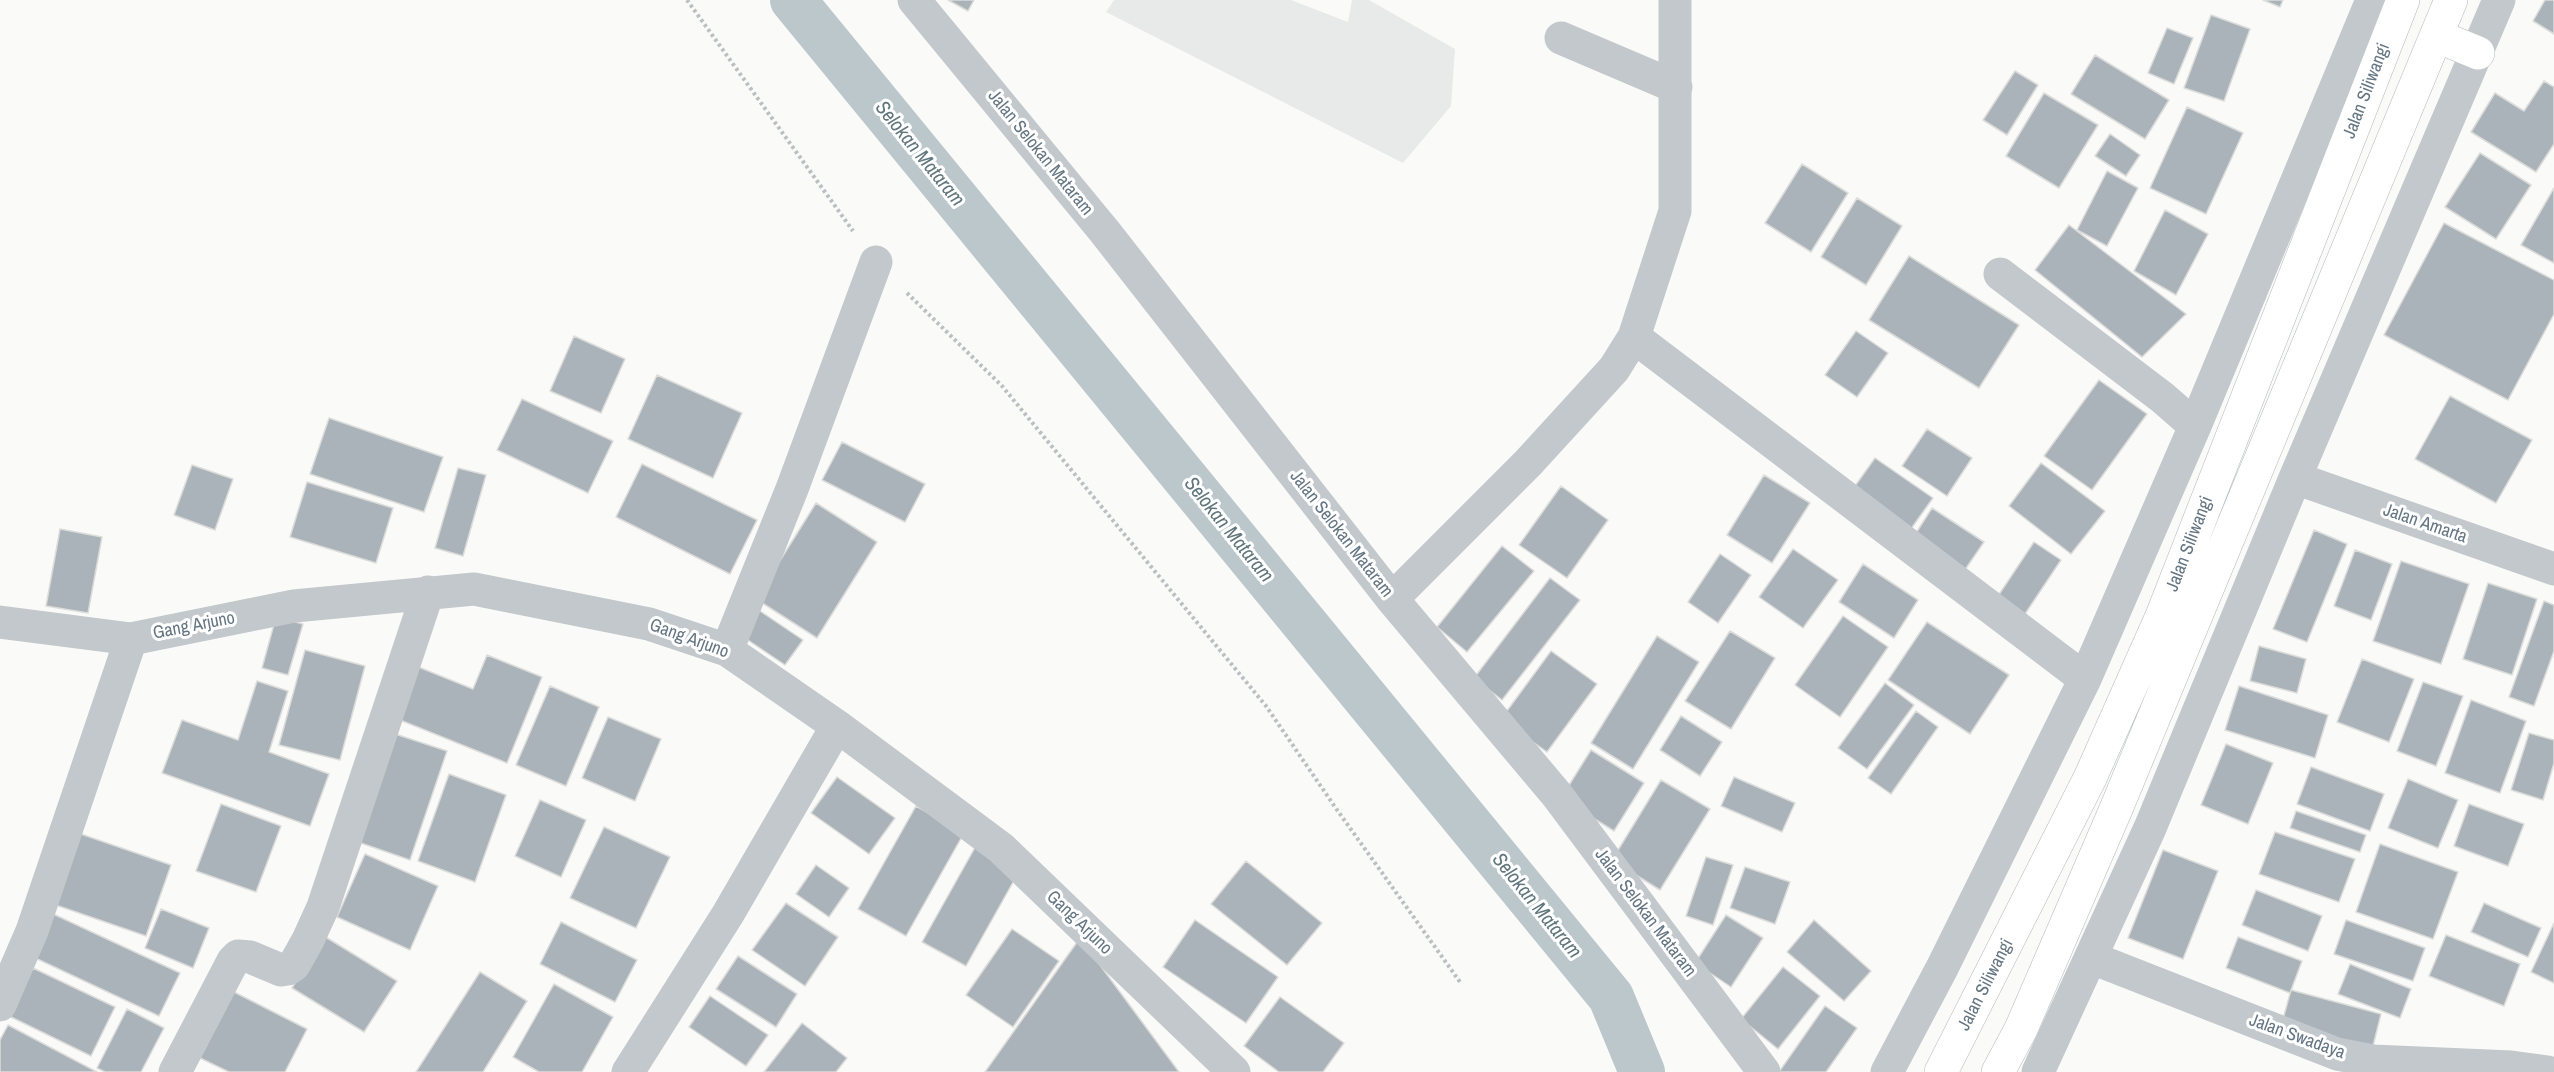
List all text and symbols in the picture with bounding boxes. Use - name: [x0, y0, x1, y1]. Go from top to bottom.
- street label: Jalan Siliwangi: [2339, 40, 2395, 142]
- street label: Jalan Selokan Mataram: [983, 86, 1097, 220]
- water label: Selokan Mataram: [869, 97, 969, 211]
- street label: Jalan Selokan Mataram: [1285, 466, 1397, 602]
- water label: Selokan Mataram: [1178, 473, 1278, 587]
- street label: Jalan Siliwangi: [2162, 493, 2218, 595]
- street label: Jalan Amarta: [2380, 500, 2470, 548]
- street label: Gang Arjuno: [151, 607, 237, 645]
- street label: Gang Arjuno: [646, 615, 732, 663]
- street label: Jalan Selokan Mataram: [1590, 845, 1700, 981]
- water label: Selokan Mataram: [1486, 849, 1586, 963]
- street label: Gang Arjuno: [1042, 886, 1116, 960]
- street label: Jalan Siliwangi: [1954, 936, 2018, 1034]
- street label: Jalan Swadaya: [2246, 1010, 2348, 1064]

